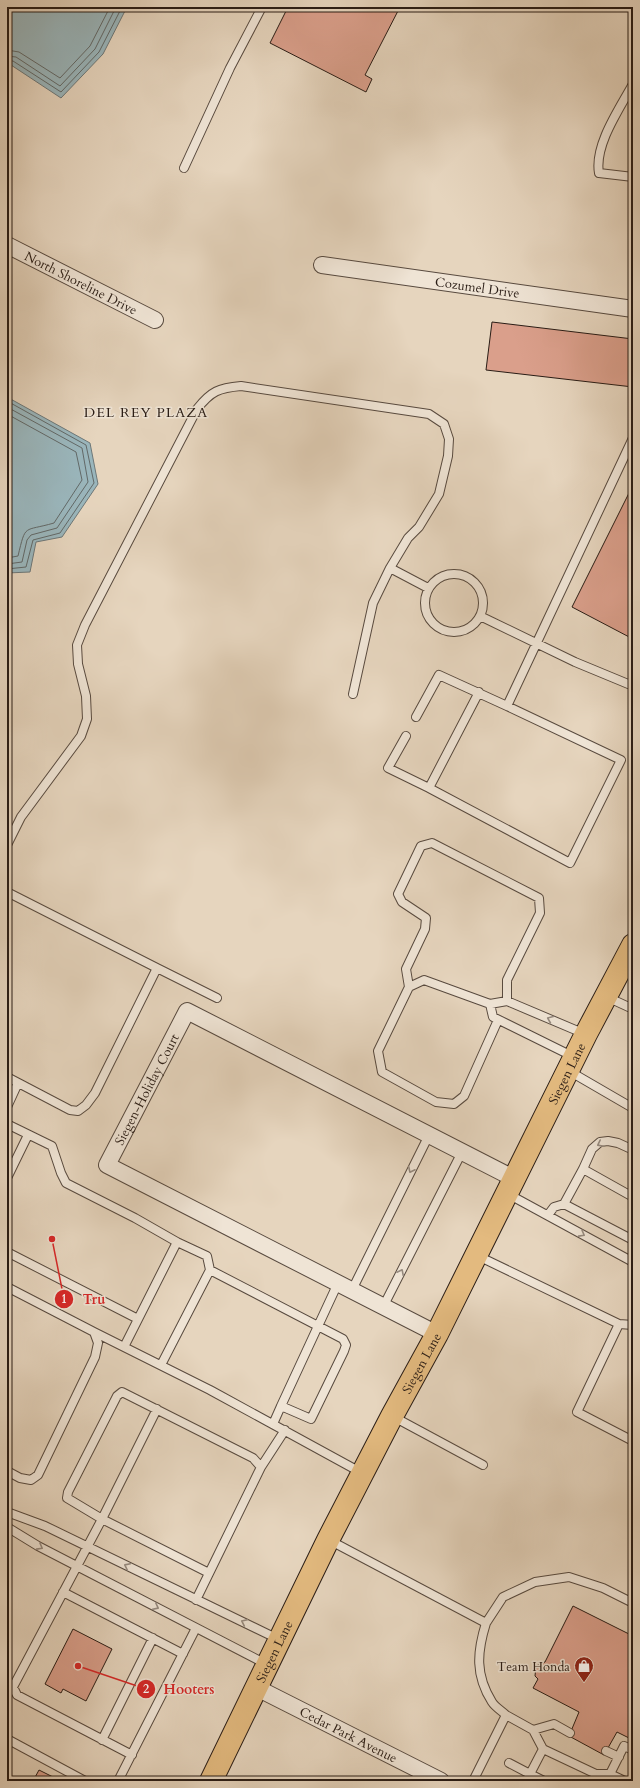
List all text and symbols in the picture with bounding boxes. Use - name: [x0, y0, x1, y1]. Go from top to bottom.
- street label: North Shoreline Drive: [21, 247, 140, 320]
- street label: Cozumel Drive: [434, 273, 521, 303]
- district label: DEL REY PLAZA: [84, 403, 208, 422]
- one-way arrow: [547, 1016, 555, 1024]
- street label: Siegen-Holiday Court: [111, 1031, 184, 1149]
- street label: Siegen Lane: [544, 1040, 590, 1108]
- one-way arrow: [597, 1139, 604, 1147]
- one-way arrow: [408, 1165, 416, 1173]
- one-way arrow: [578, 1229, 585, 1237]
- one-way arrow: [396, 1268, 404, 1276]
- callout: Tru: [54, 1286, 113, 1312]
- text: Tru: [83, 1290, 105, 1309]
- text: 1: [61, 1291, 67, 1307]
- street label: Siegen Lane: [398, 1330, 446, 1397]
- one-way arrow: [36, 1542, 43, 1549]
- one-way arrow: [123, 1563, 131, 1571]
- one-way arrow: [151, 1602, 159, 1610]
- street label: Siegen Lane: [252, 1618, 298, 1686]
- one-way arrow: [240, 1619, 248, 1627]
- shop icon: Team Honda: [573, 1655, 595, 1683]
- place label: Team Honda: [497, 1658, 570, 1676]
- callout: Hooters: [136, 1676, 222, 1702]
- text: Hooters: [164, 1680, 214, 1699]
- text: 2: [143, 1681, 149, 1697]
- street label: Cedar Park Avenue: [296, 1703, 400, 1768]

